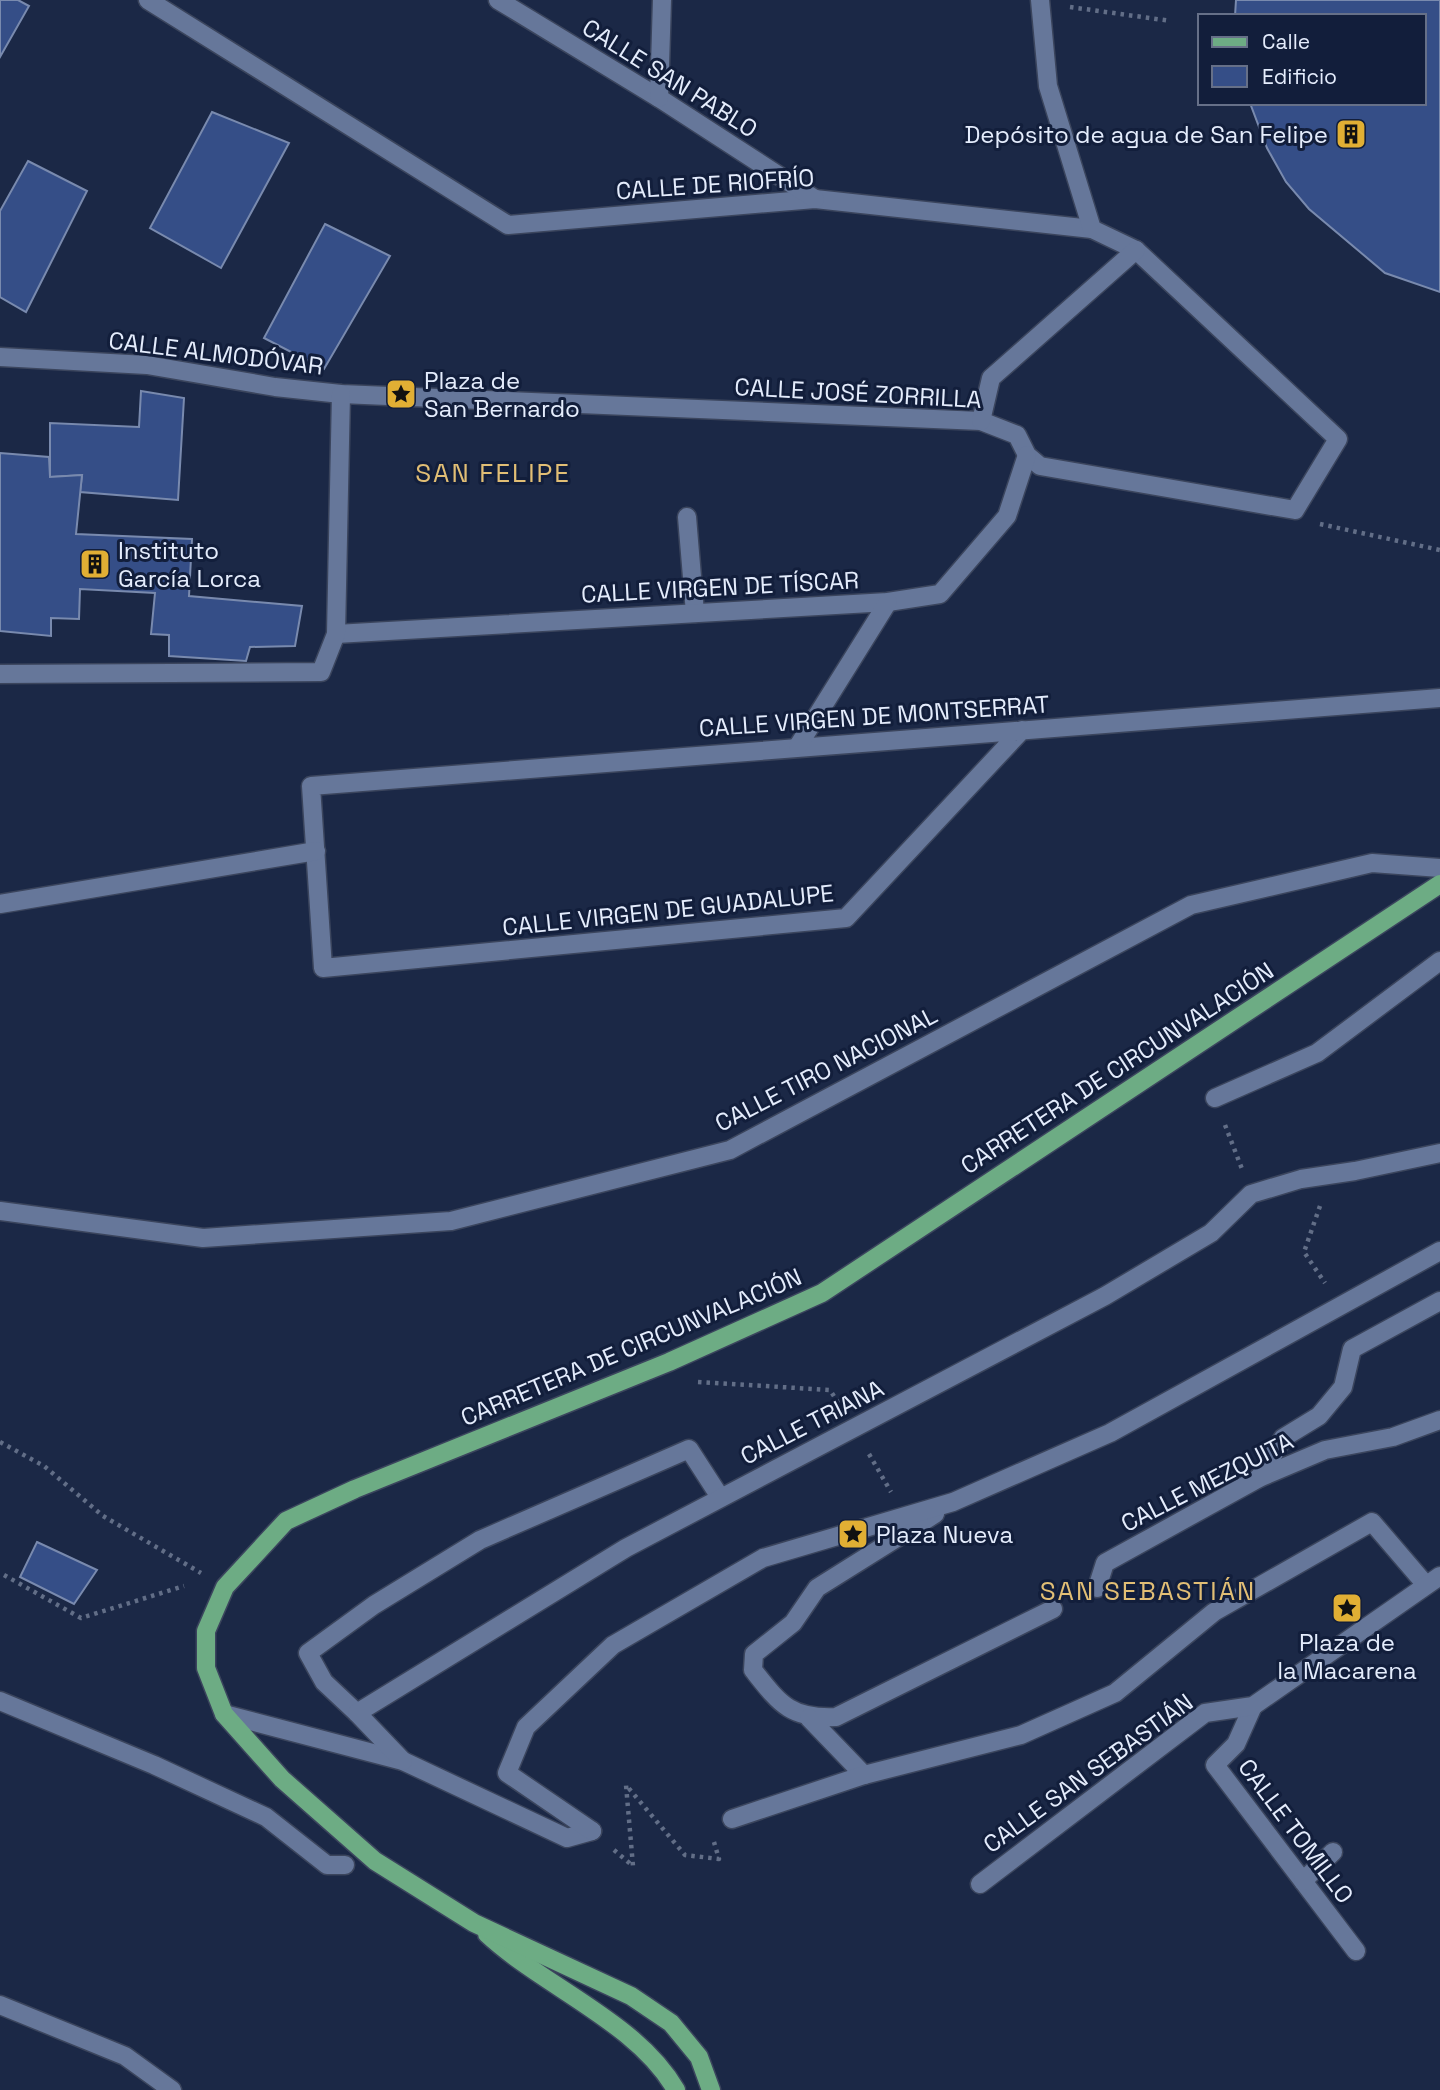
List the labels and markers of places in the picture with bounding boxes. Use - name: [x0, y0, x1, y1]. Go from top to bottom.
- building icon: Depósito de agua de San Felipe: [1334, 117, 1368, 151]
- place label: Depósito de agua de San Felipe: [964, 119, 1328, 150]
- place label: Plaza de San Bernardo: [424, 365, 580, 424]
- place icon: Plaza de San Bernardo: [384, 377, 418, 411]
- place label: Instituto García Lorca: [118, 535, 261, 594]
- building icon: Instituto García Lorca: [78, 547, 112, 581]
- place icon: Plaza Nueva: [836, 1517, 870, 1551]
- place label: Plaza Nueva: [876, 1519, 1013, 1550]
- place icon: Plaza de la Macarena: [1330, 1591, 1364, 1625]
- place label: Plaza de la Macarena: [1277, 1627, 1417, 1686]

